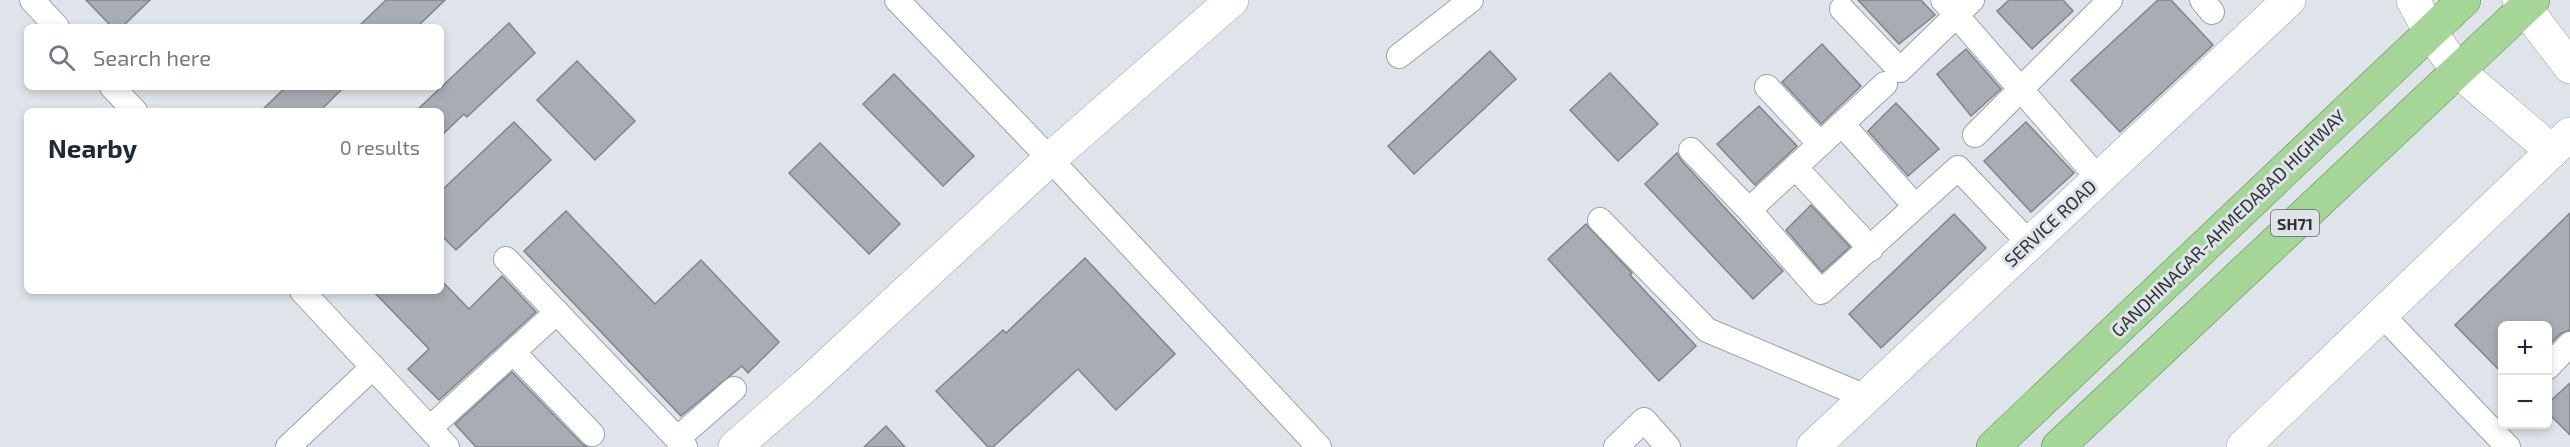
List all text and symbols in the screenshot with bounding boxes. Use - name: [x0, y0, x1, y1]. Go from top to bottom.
- search box: [24, 24, 444, 90]
- icon: search: [45, 41, 78, 74]
- text: Search here: [93, 44, 211, 70]
- street label: GANDHINAGAR-AHMEDABAD HIGHWAY: [2106, 104, 2350, 341]
- text: Nearby: [48, 132, 137, 163]
- text: 0 results: [340, 135, 420, 159]
- street label: SERVICE ROAD: [2000, 175, 2100, 271]
- road number: SH71: [2271, 210, 2319, 236]
- map controls: [2498, 321, 2552, 429]
- button: +: [2498, 321, 2552, 375]
- button: −: [2498, 375, 2552, 429]

